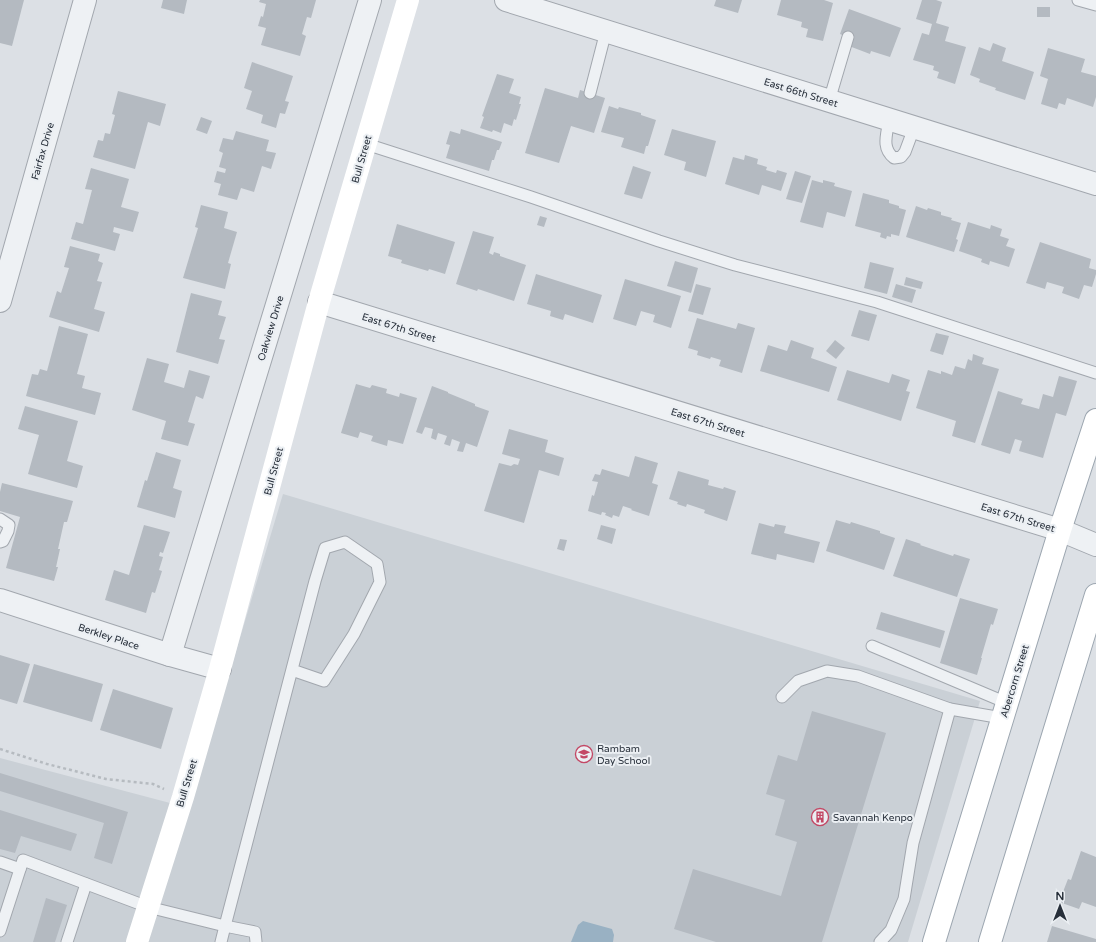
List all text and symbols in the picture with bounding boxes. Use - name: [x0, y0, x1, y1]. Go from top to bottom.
- street label: East 66th Street: [762, 76, 839, 110]
- street label: Fairfax Drive: [29, 121, 57, 181]
- street label: Bull Street: [349, 134, 375, 185]
- street label: Oakview Drive: [255, 294, 287, 362]
- street label: East 67th Street: [360, 311, 437, 345]
- street label: East 67th Street: [669, 406, 746, 440]
- street label: Bull Street: [262, 446, 286, 497]
- street label: East 67th Street: [979, 501, 1056, 535]
- street label: Berkley Place: [77, 621, 141, 653]
- street label: Abercorn Street: [998, 643, 1032, 719]
- place label: Rambam Day School: [597, 743, 650, 767]
- school or university icon: Rambam Day School: [574, 744, 594, 764]
- street label: Bull Street: [174, 758, 200, 809]
- building icon: Savannah Kenpo: [810, 807, 830, 827]
- place label: Savannah Kenpo: [833, 812, 913, 824]
- north arrow: [1040, 886, 1080, 926]
- text: N: [1056, 890, 1064, 903]

